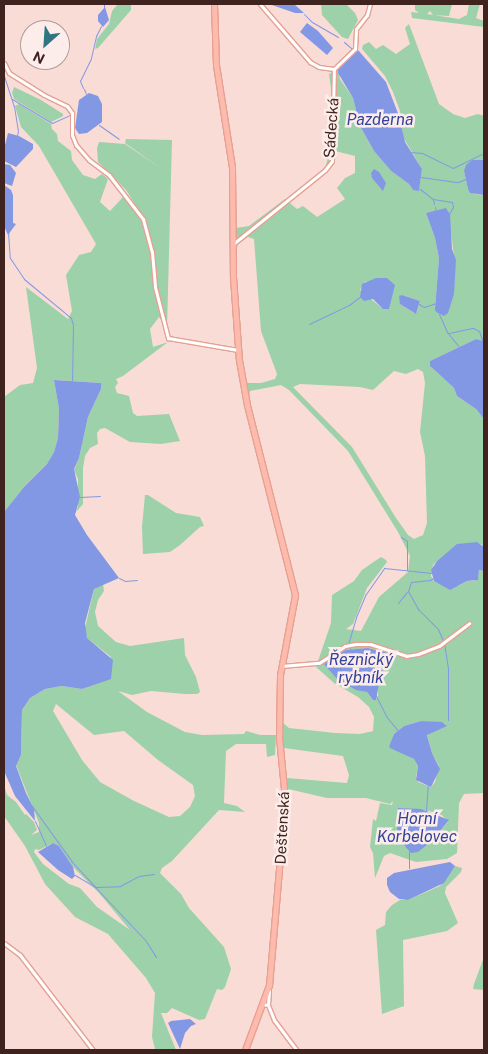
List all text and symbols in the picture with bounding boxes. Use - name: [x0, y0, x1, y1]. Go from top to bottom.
- north arrow: [20, 20, 70, 70]
- text: N: [30, 48, 47, 67]
- street label: Sádecká: [320, 97, 342, 159]
- water label: Pazderna: [347, 110, 413, 130]
- water label: Řeznický rybník: [329, 650, 393, 688]
- street label: Deštenská: [271, 791, 293, 865]
- water label: Horní Korbelovec: [377, 809, 457, 847]

